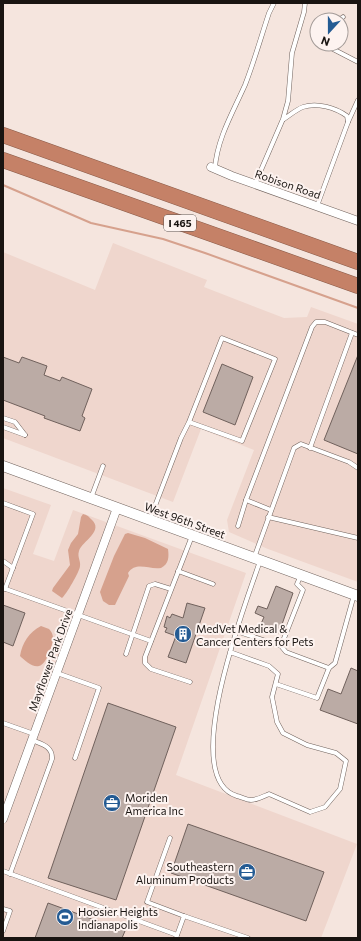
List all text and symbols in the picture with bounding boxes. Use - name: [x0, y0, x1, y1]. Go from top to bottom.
- north arrow: [309, 12, 349, 52]
- text: N: [319, 34, 331, 49]
- street label: Robison Road: [253, 167, 323, 201]
- road number: I 465: [164, 215, 196, 231]
- street label: West 96th Street: [143, 499, 228, 541]
- street label: Mayflower Park Drive: [25, 607, 75, 713]
- place label: MedVet Medical & Cancer Centers for Pets: [196, 622, 314, 648]
- building icon: MedVet Medical & Cancer Centers for Pets: [173, 624, 193, 644]
- place label: Moriden America Inc: [125, 791, 183, 817]
- office icon: Moriden America Inc: [102, 793, 122, 813]
- place label: Southeastern Aluminum Products: [136, 860, 234, 886]
- office icon: Southeastern Aluminum Products: [237, 862, 257, 882]
- place label: Hoosier Heights Indianapolis: [78, 905, 158, 931]
- sports icon: Hoosier Heights Indianapolis: [55, 907, 75, 927]

